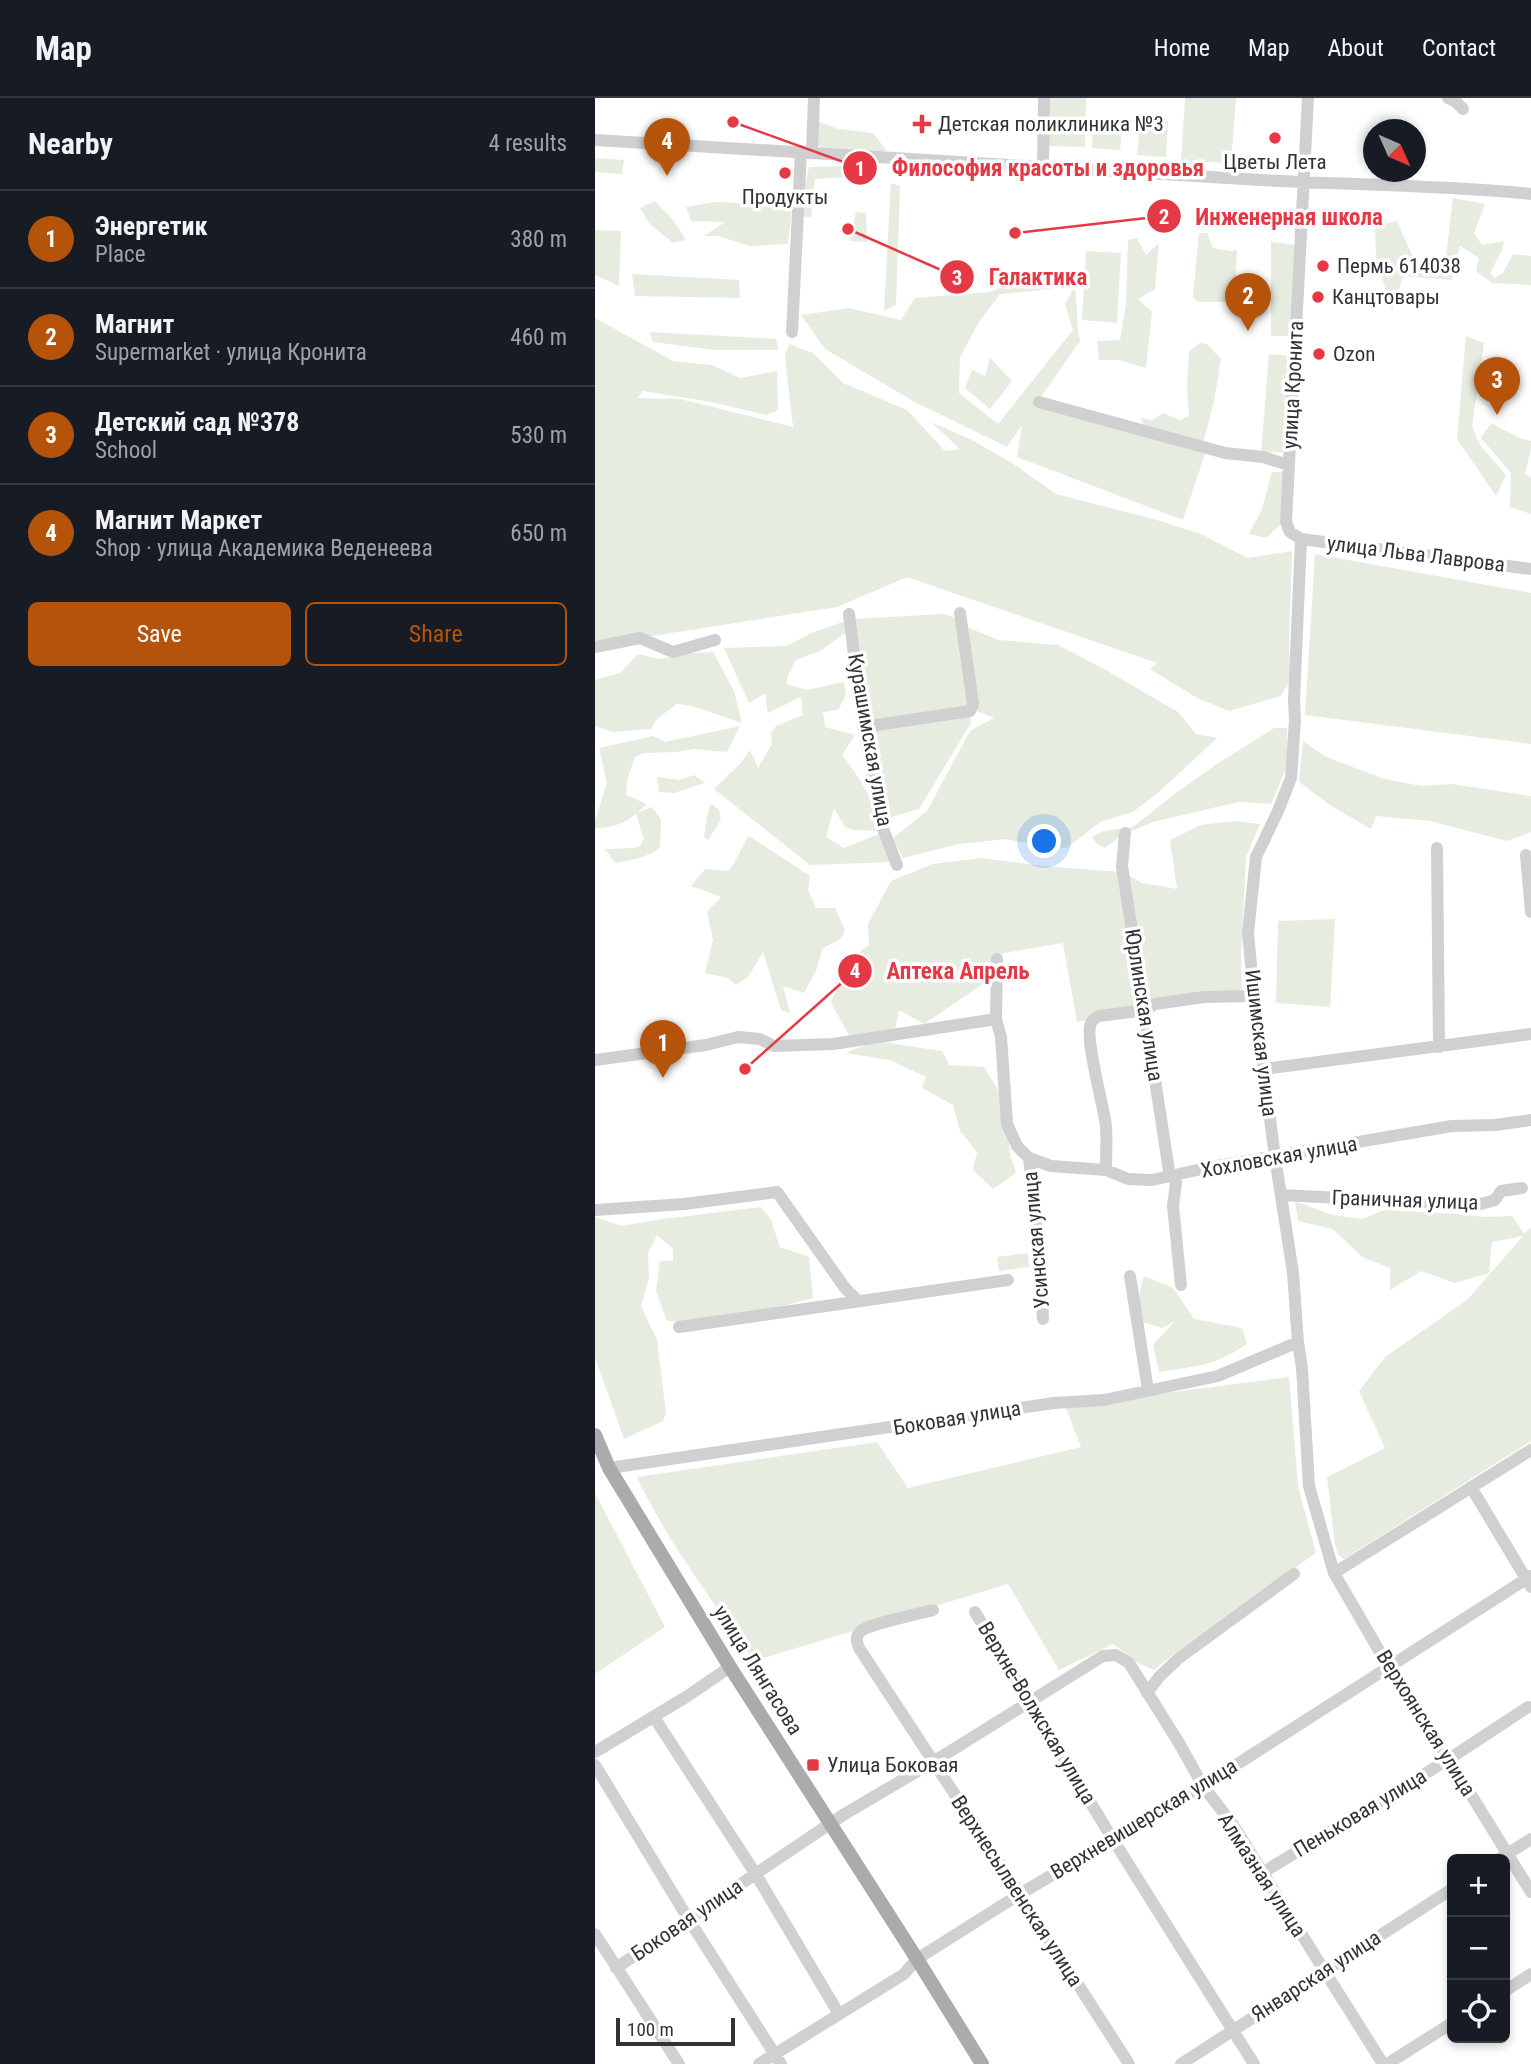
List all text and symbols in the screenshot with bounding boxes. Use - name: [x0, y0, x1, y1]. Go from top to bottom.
- text: Map: [35, 29, 92, 68]
- text: Home: [1154, 34, 1210, 62]
- text: Map: [1248, 34, 1290, 62]
- text: About: [1328, 34, 1384, 62]
- text: Contact: [1422, 34, 1496, 62]
- place label: Детская поликлиника №3: [938, 112, 1164, 136]
- marker: Детская поликлиника №3: [912, 114, 932, 134]
- pin: 4: [644, 118, 690, 176]
- north arrow: [1363, 119, 1426, 182]
- text: Nearby: [28, 126, 113, 161]
- text: 4 results: [489, 130, 567, 157]
- marker: Цветы Лета: [1267, 130, 1283, 146]
- callout: Философия красоты и здоровья: [843, 146, 1218, 190]
- place label: Цветы Лета: [1223, 150, 1327, 174]
- text: Философия красоты и здоровья: [892, 155, 1204, 182]
- text: 1: [855, 157, 865, 181]
- marker: Продукты: [777, 165, 793, 181]
- place label: Продукты: [742, 185, 828, 209]
- callout: Инженерная школа: [1147, 194, 1397, 238]
- text: Инженерная школа: [1195, 204, 1383, 231]
- text: 2: [1159, 205, 1169, 229]
- text: Энергетик: [95, 211, 208, 241]
- text: 1: [45, 226, 57, 253]
- text: 380 m: [510, 226, 567, 253]
- text: Place: [95, 241, 145, 268]
- place label: Пермь 614038: [1337, 254, 1461, 278]
- callout: Галактика: [940, 255, 1101, 299]
- marker: Пермь 614038: [1315, 258, 1331, 274]
- text: Галактика: [989, 264, 1087, 291]
- text: 3: [952, 266, 962, 290]
- pin: 2: [1225, 273, 1271, 331]
- place label: Канцтовары: [1332, 285, 1440, 309]
- marker: Канцтовары: [1310, 289, 1326, 305]
- text: Магнит: [95, 309, 174, 339]
- street label: улица Кронита: [1278, 320, 1308, 450]
- text: 2: [45, 324, 57, 351]
- text: 460 m: [510, 324, 567, 351]
- text: Supermarket · улица Кронита: [95, 339, 367, 366]
- place label: Ozon: [1333, 342, 1375, 366]
- marker: Ozon: [1311, 346, 1327, 362]
- pin: 3: [1474, 357, 1520, 415]
- text: Детский сад №378: [95, 407, 299, 437]
- text: 3: [45, 422, 57, 449]
- text: 530 m: [510, 422, 567, 449]
- text: School: [95, 437, 157, 464]
- text: Магнит Маркет: [95, 505, 262, 535]
- text: 4: [45, 520, 57, 547]
- text: 650 m: [510, 520, 567, 547]
- street label: улица Льва Лаврова: [1326, 531, 1506, 577]
- text: Shop · улица Академика Веденеева: [95, 535, 433, 562]
- button: Save: [28, 602, 291, 666]
- button: Share: [305, 602, 567, 666]
- street label: Курашимская улица: [843, 652, 897, 828]
- your location: [1027, 824, 1061, 858]
- street label: Юрлинская улица: [1120, 927, 1168, 1083]
- callout: Аптека Апрель: [838, 949, 1044, 993]
- text: Аптека Апрель: [886, 958, 1030, 985]
- text: 4: [850, 959, 860, 983]
- street label: Ишимская улица: [1240, 968, 1282, 1118]
- pin: 1: [640, 1020, 686, 1078]
- street label: Хохловская улица: [1199, 1131, 1359, 1183]
- street label: Усинская улица: [1018, 1170, 1054, 1310]
- street label: Граничная улица: [1331, 1185, 1479, 1215]
- street label: Боковая улица: [891, 1396, 1023, 1440]
- street label: улица Лянгасова: [709, 1601, 807, 1739]
- street label: Верхне-Волжская улица: [973, 1618, 1101, 1808]
- street label: Верхоянская улица: [1371, 1646, 1481, 1800]
- place label: Улица Боковая: [827, 1753, 958, 1777]
- street label: Верхневишерская улица: [1046, 1754, 1242, 1884]
- marker: Улица Боковая: [805, 1757, 821, 1773]
- street label: Пеньковая улица: [1289, 1764, 1431, 1862]
- street label: Верхнесылвенская улица: [946, 1791, 1088, 1991]
- street label: Алмазная улица: [1213, 1809, 1311, 1941]
- map controls: [1447, 1854, 1510, 2043]
- button: +: [1447, 1854, 1510, 1917]
- street label: Боковая улица: [627, 1874, 747, 1966]
- button: −: [1447, 1917, 1510, 1980]
- street label: Январская улица: [1247, 1925, 1385, 2027]
- button: locate: [1447, 1980, 1510, 2043]
- scale bar: [616, 2015, 735, 2047]
- text: 100 m: [627, 2018, 674, 2041]

